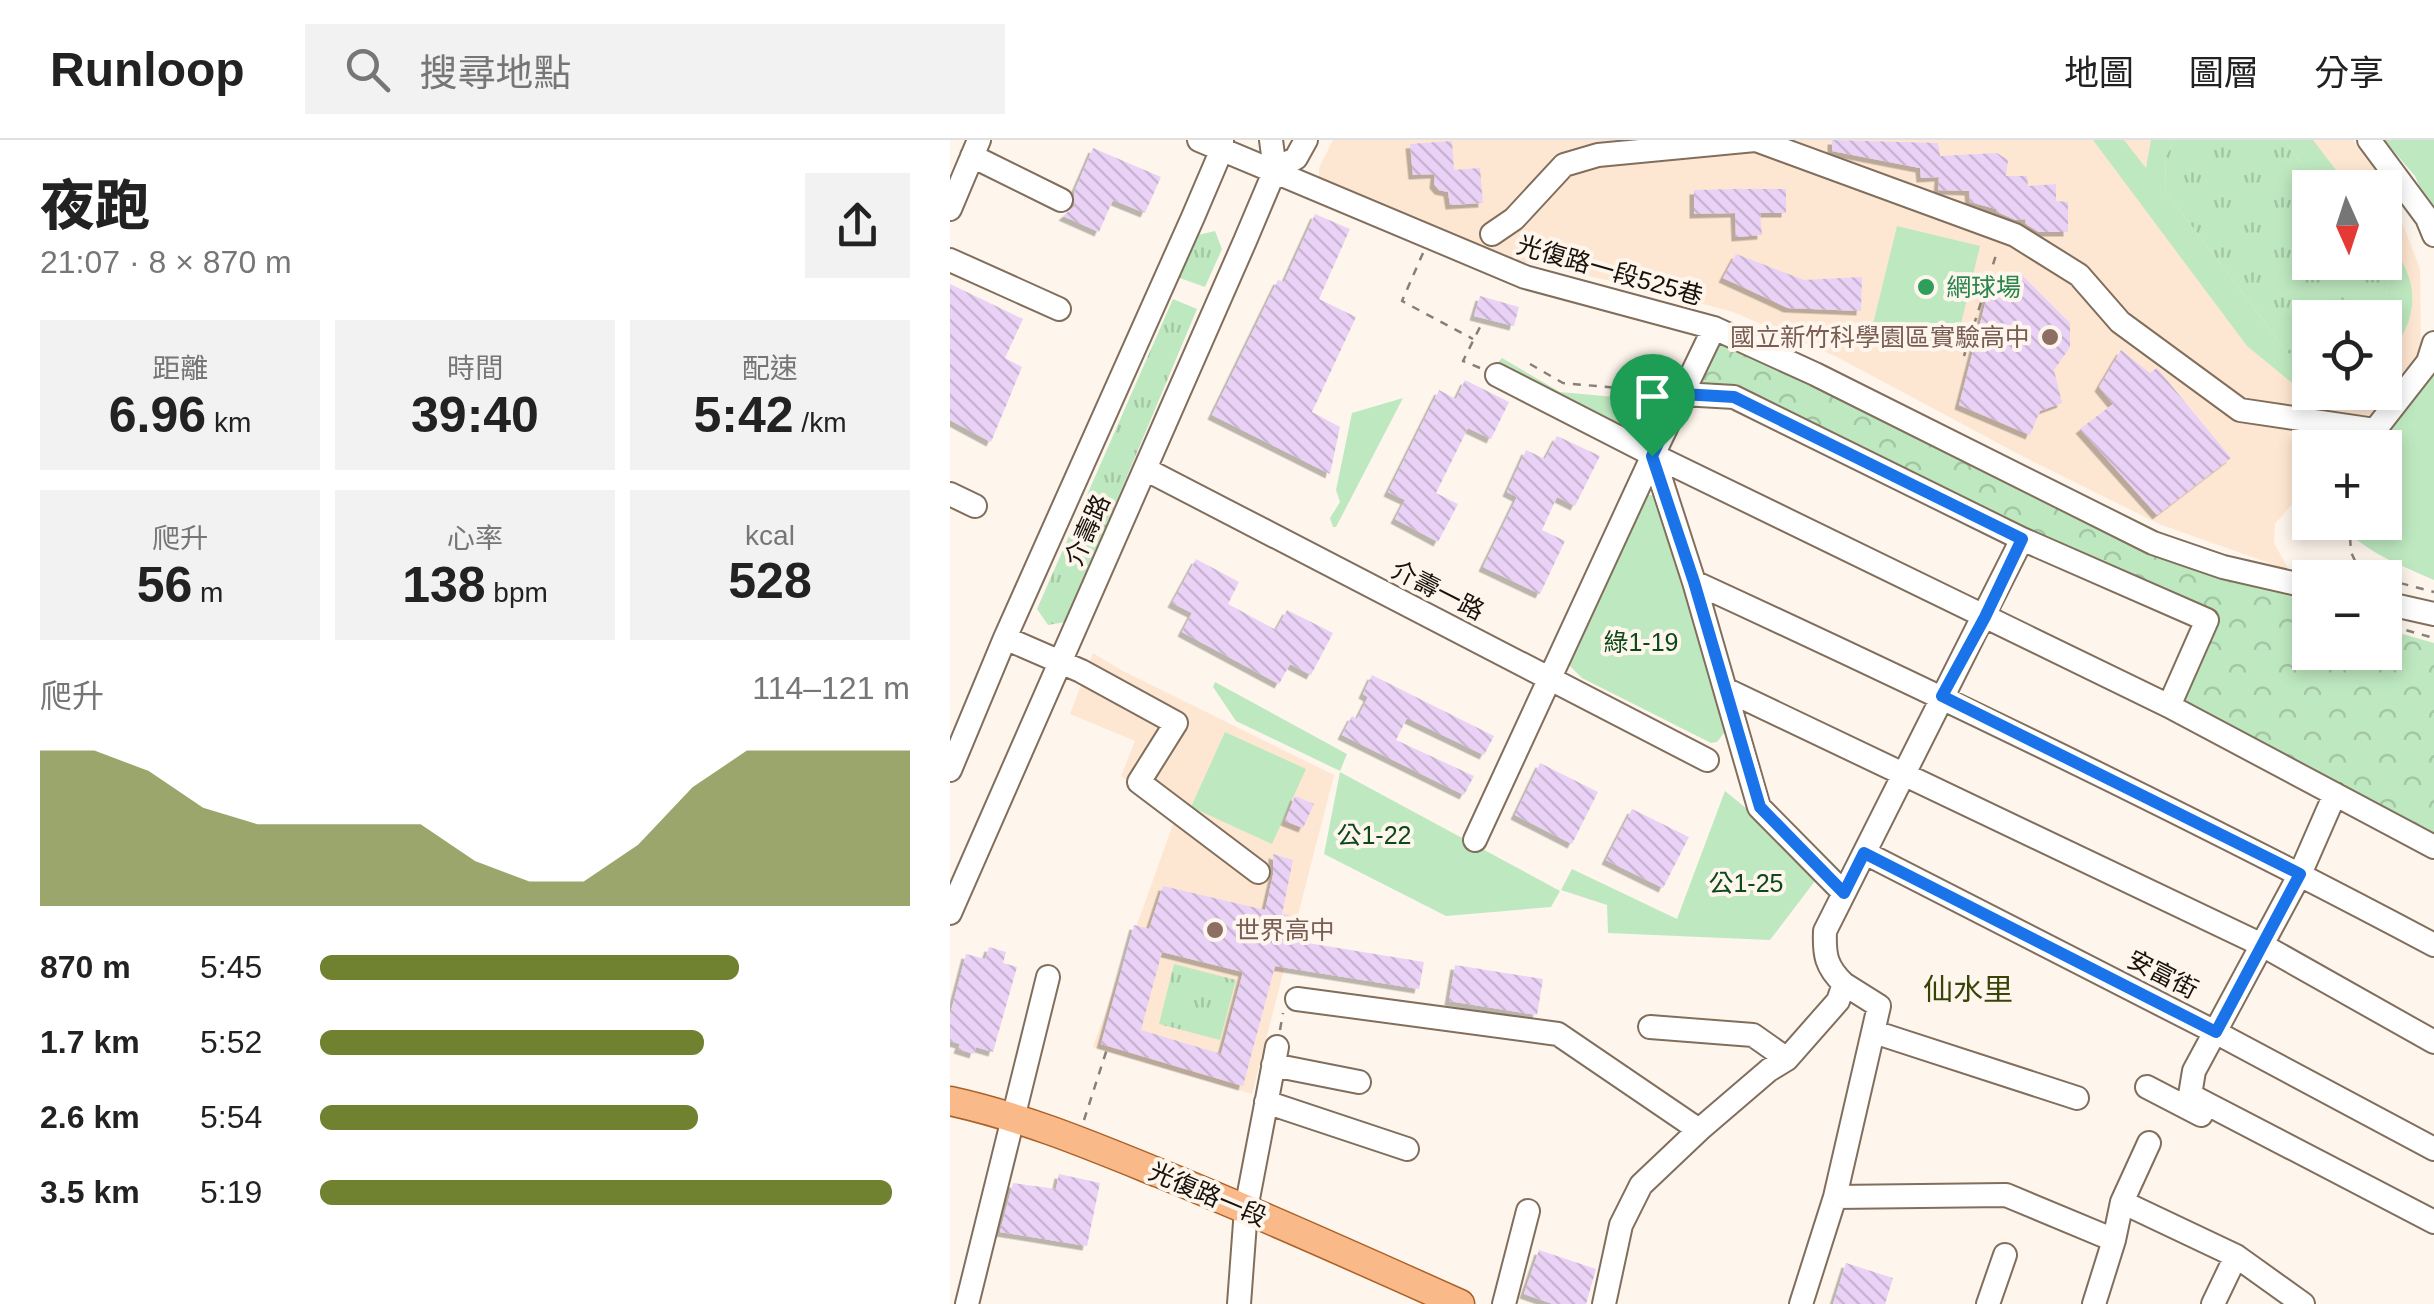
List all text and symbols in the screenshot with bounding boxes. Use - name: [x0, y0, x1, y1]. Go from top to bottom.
- search box: [305, 24, 1005, 114]
- icon: search: [340, 42, 395, 97]
- text: Runloop: [50, 43, 245, 96]
- text: 搜尋地點: [420, 52, 572, 94]
- text: 地圖: [2064, 53, 2134, 92]
- text: 圖層: [2189, 53, 2259, 92]
- text: 分享: [2314, 53, 2384, 92]
- north arrow: [2292, 170, 2402, 280]
- map controls: [2292, 170, 2402, 670]
- button: share: [805, 173, 910, 278]
- text: 夜跑: [40, 175, 150, 237]
- street label: 光復路一段525巷: [1514, 230, 1706, 310]
- text: 21:07 · 8 × 870 m: [40, 244, 292, 280]
- place label: 網球場: [1946, 273, 2021, 301]
- marker: 網球場: [1915, 276, 1937, 298]
- button: locate: [2292, 300, 2402, 410]
- place label: 國立新竹科學園區實驗高中: [1730, 323, 2030, 351]
- marker: 國立新竹科學園區實驗高中: [2039, 326, 2061, 348]
- text: 距離: [152, 353, 208, 384]
- text: 時間: [447, 353, 503, 384]
- text: 配速: [742, 353, 798, 384]
- pin: [1610, 354, 1695, 457]
- icon: arrive: [1625, 369, 1680, 424]
- text: 6.96: [109, 387, 206, 443]
- text: 39:40: [411, 387, 539, 443]
- text: 5:42: [694, 387, 794, 443]
- text: km: [206, 407, 251, 438]
- text: /km: [794, 407, 846, 438]
- button: +: [2292, 430, 2402, 540]
- street label: 介壽路: [1059, 490, 1115, 570]
- text: kcal: [745, 520, 795, 551]
- text: 爬升: [152, 523, 208, 554]
- text: 心率: [447, 523, 503, 554]
- text: 528: [728, 553, 812, 609]
- street label: 介壽一路: [1387, 555, 1489, 625]
- text: 56: [137, 557, 192, 613]
- text: 138: [402, 557, 486, 613]
- button: −: [2292, 560, 2402, 670]
- text: m: [192, 577, 223, 608]
- text: bpm: [486, 577, 548, 608]
- park label: 綠1-19: [1603, 628, 1679, 656]
- text: 114–121 m: [752, 670, 910, 706]
- text: 爬升: [40, 678, 104, 714]
- park label: 公1-22: [1336, 821, 1412, 849]
- park label: 公1-25: [1708, 869, 1784, 897]
- place label: 世界高中: [1235, 916, 1335, 944]
- marker: 世界高中: [1204, 919, 1226, 941]
- street label: 安富街: [2123, 944, 2203, 1004]
- text: 870 m: [40, 949, 131, 985]
- text: 5:45: [200, 949, 262, 985]
- district label: 仙水里: [1923, 973, 2013, 1006]
- text: 1.7 km: [40, 1024, 140, 1060]
- text: 5:52: [200, 1024, 262, 1060]
- text: 2.6 km: [40, 1099, 140, 1135]
- text: 5:54: [200, 1099, 262, 1135]
- street label: 光復路一段: [1145, 1157, 1271, 1231]
- text: 3.5 km: [40, 1174, 140, 1210]
- text: 5:19: [200, 1174, 262, 1210]

